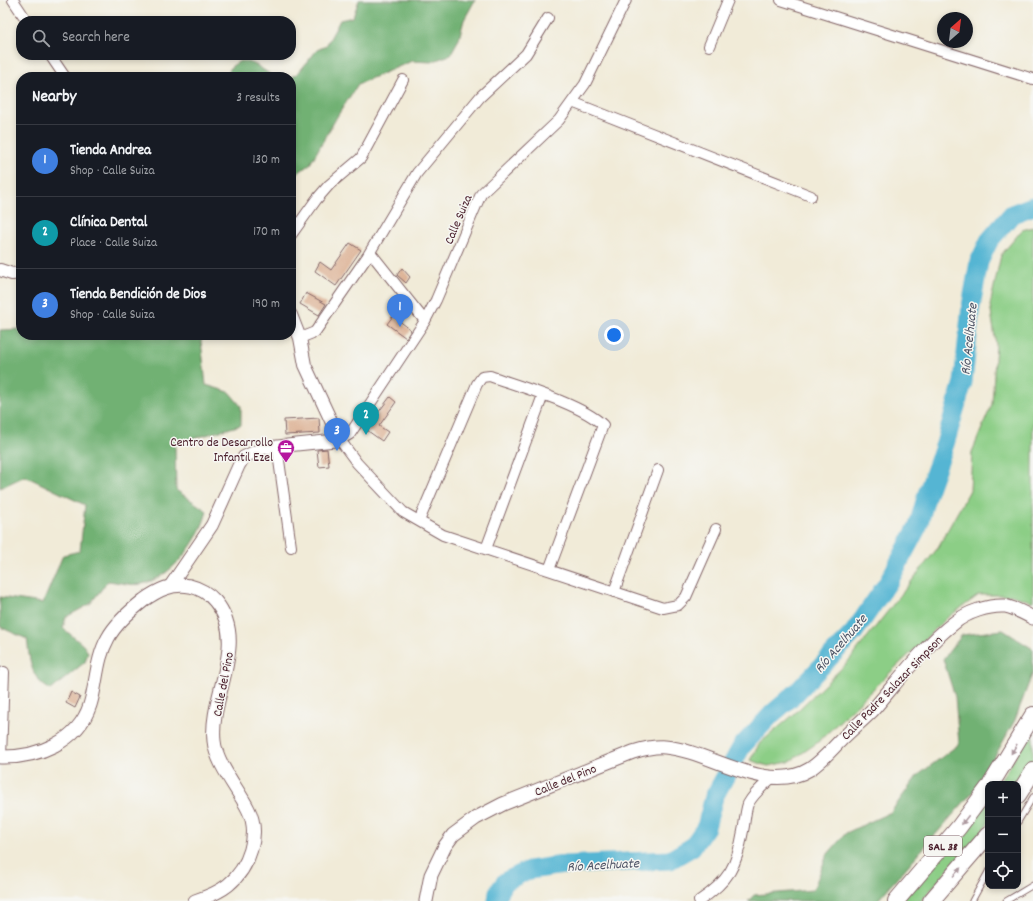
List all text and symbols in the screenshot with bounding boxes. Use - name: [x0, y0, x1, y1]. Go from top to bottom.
- north arrow: [937, 12, 973, 48]
- search box: [16, 16, 296, 60]
- icon: search: [30, 27, 52, 49]
- text: Search here: [62, 27, 130, 49]
- text: Nearby: [32, 86, 76, 110]
- text: 3 results: [236, 89, 280, 108]
- text: Tienda Andrea: [70, 140, 151, 162]
- text: 1: [44, 151, 46, 170]
- text: 130 m: [252, 151, 280, 170]
- text: Shop · Calle Suiza: [70, 162, 155, 181]
- street label: Calle Suiza: [440, 191, 479, 248]
- text: Clínica Dental: [70, 212, 147, 234]
- text: 2: [42, 223, 48, 242]
- text: 170 m: [253, 223, 280, 242]
- text: Place · Calle Suiza: [70, 234, 157, 253]
- text: Tienda Bendición de Dios: [70, 284, 207, 306]
- pin: 1: [387, 294, 413, 327]
- text: 3: [42, 295, 48, 314]
- text: 190 m: [252, 295, 280, 314]
- water label: Río Acelhuate: [956, 302, 984, 376]
- text: Shop · Calle Suiza: [70, 306, 155, 325]
- your location: [604, 325, 624, 345]
- pin: 2: [353, 402, 379, 435]
- pin: 3: [324, 418, 350, 451]
- place label: Centro de Desarrollo Infantil Ezel: [170, 434, 273, 468]
- office icon: Centro de Desarrollo Infantil Ezel: [276, 438, 296, 463]
- water label: Río Acelhuate: [810, 610, 873, 678]
- street label: Calle Padre Salazar Simpson: [838, 632, 948, 745]
- street label: Calle del Pino: [209, 650, 240, 718]
- one-way arrow: [1010, 743, 1017, 755]
- street label: Calle del Pino: [532, 760, 600, 802]
- map controls: [985, 781, 1021, 889]
- button: +: [985, 781, 1021, 817]
- one-way arrow: [960, 814, 969, 825]
- button: −: [985, 817, 1021, 853]
- road number: SAL 38: [924, 836, 962, 856]
- button: locate: [985, 853, 1021, 889]
- water label: Río Acelhuate: [567, 854, 640, 878]
- one-way arrow: [952, 867, 962, 877]

